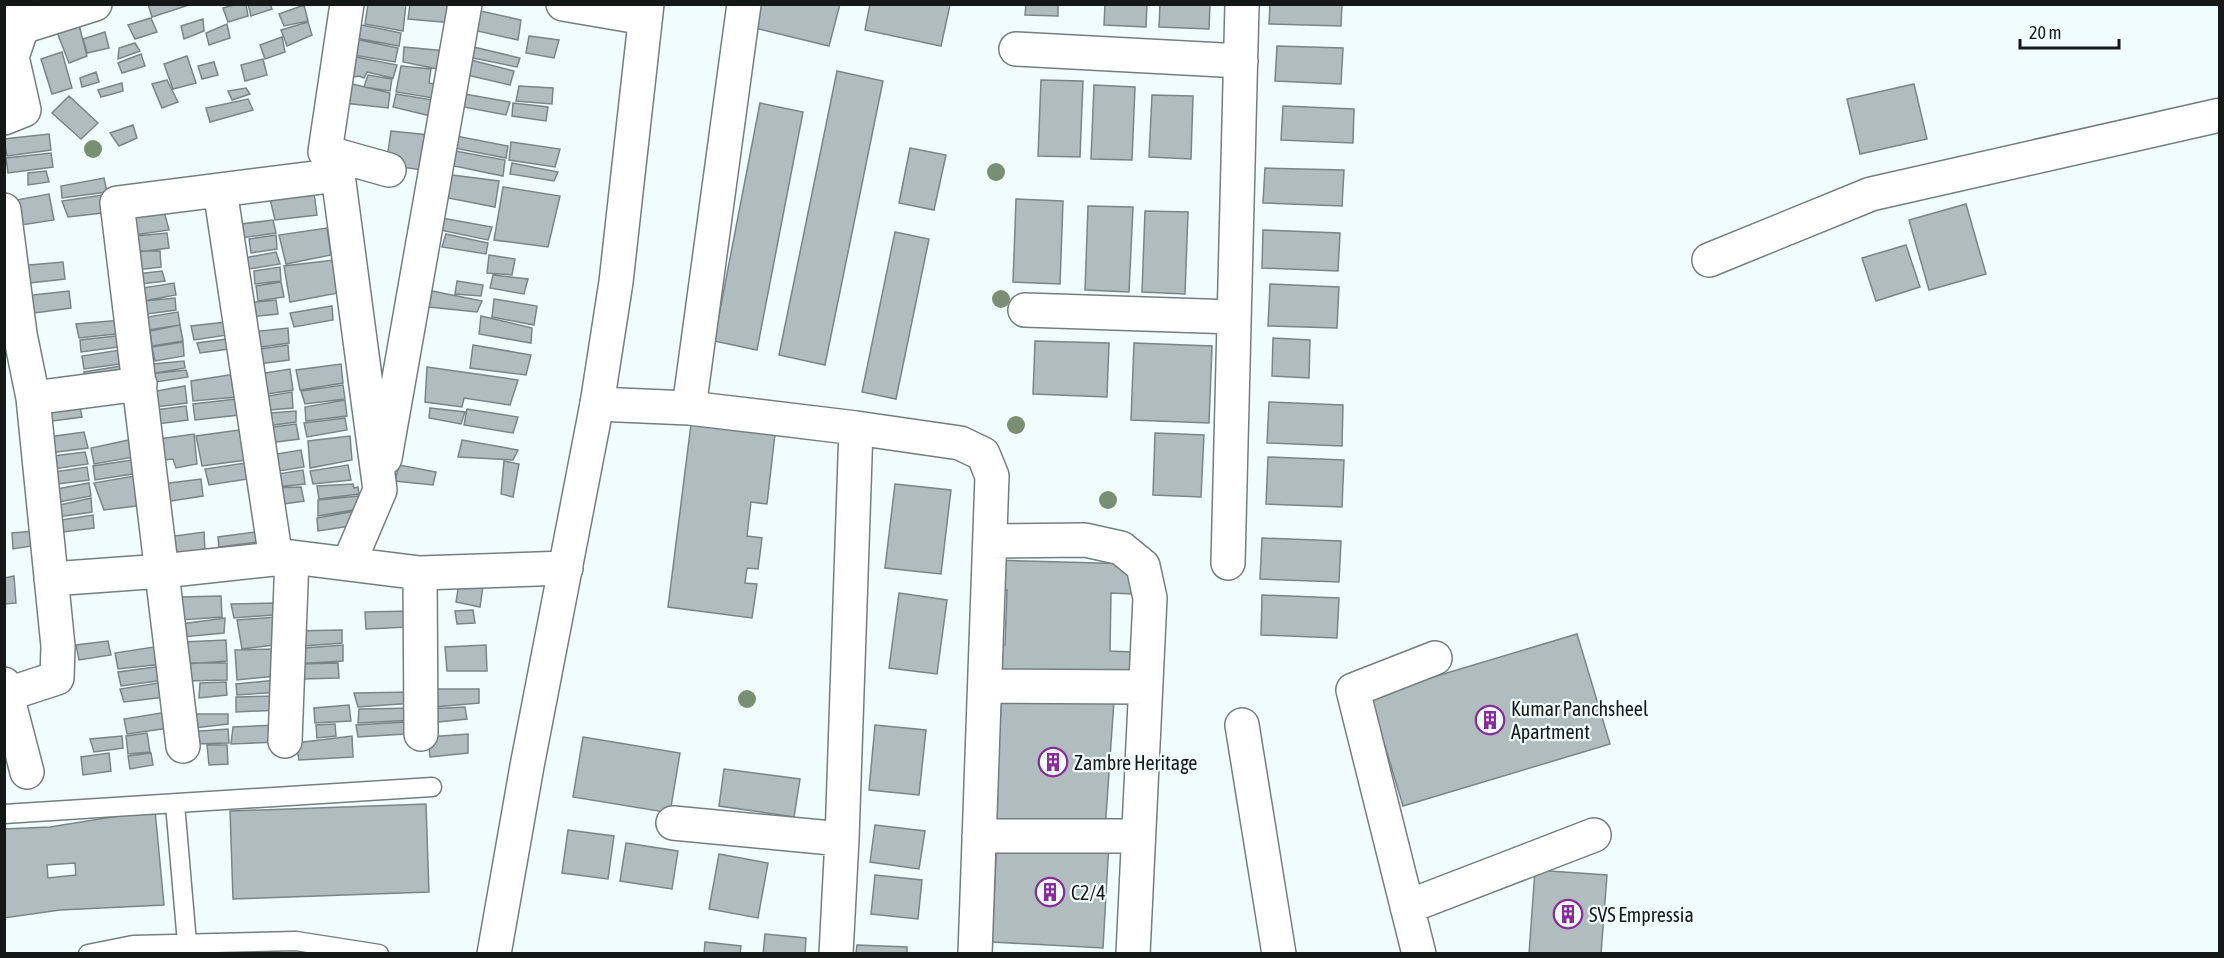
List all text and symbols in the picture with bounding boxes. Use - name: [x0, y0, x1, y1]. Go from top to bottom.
- scale bar: [2020, 12, 2119, 50]
- text: 20 m: [2029, 22, 2061, 43]
- place label: Kumar Panchsheel Apartment: [1511, 697, 1649, 743]
- building icon: Kumar Panchsheel Apartment: [1474, 704, 1506, 736]
- building icon: Zambre Heritage: [1037, 746, 1069, 778]
- place label: Zambre Heritage: [1074, 751, 1197, 774]
- building icon: C2/4: [1034, 876, 1066, 908]
- place label: C2/4: [1071, 881, 1106, 904]
- building icon: SVS Empressia: [1552, 898, 1584, 930]
- place label: SVS Empressia: [1589, 903, 1694, 926]

